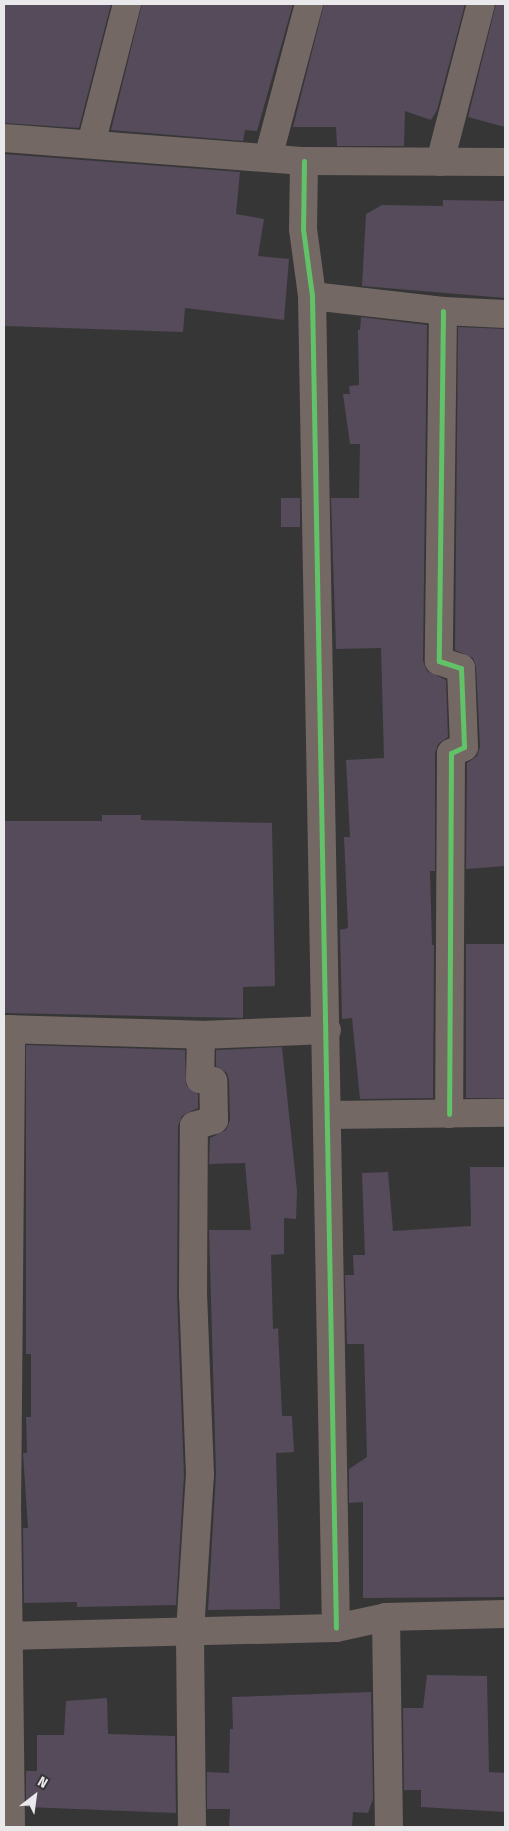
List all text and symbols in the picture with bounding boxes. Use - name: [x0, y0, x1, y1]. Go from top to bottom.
- north arrow: [10, 1771, 60, 1821]
- text: N: [35, 1773, 51, 1792]

